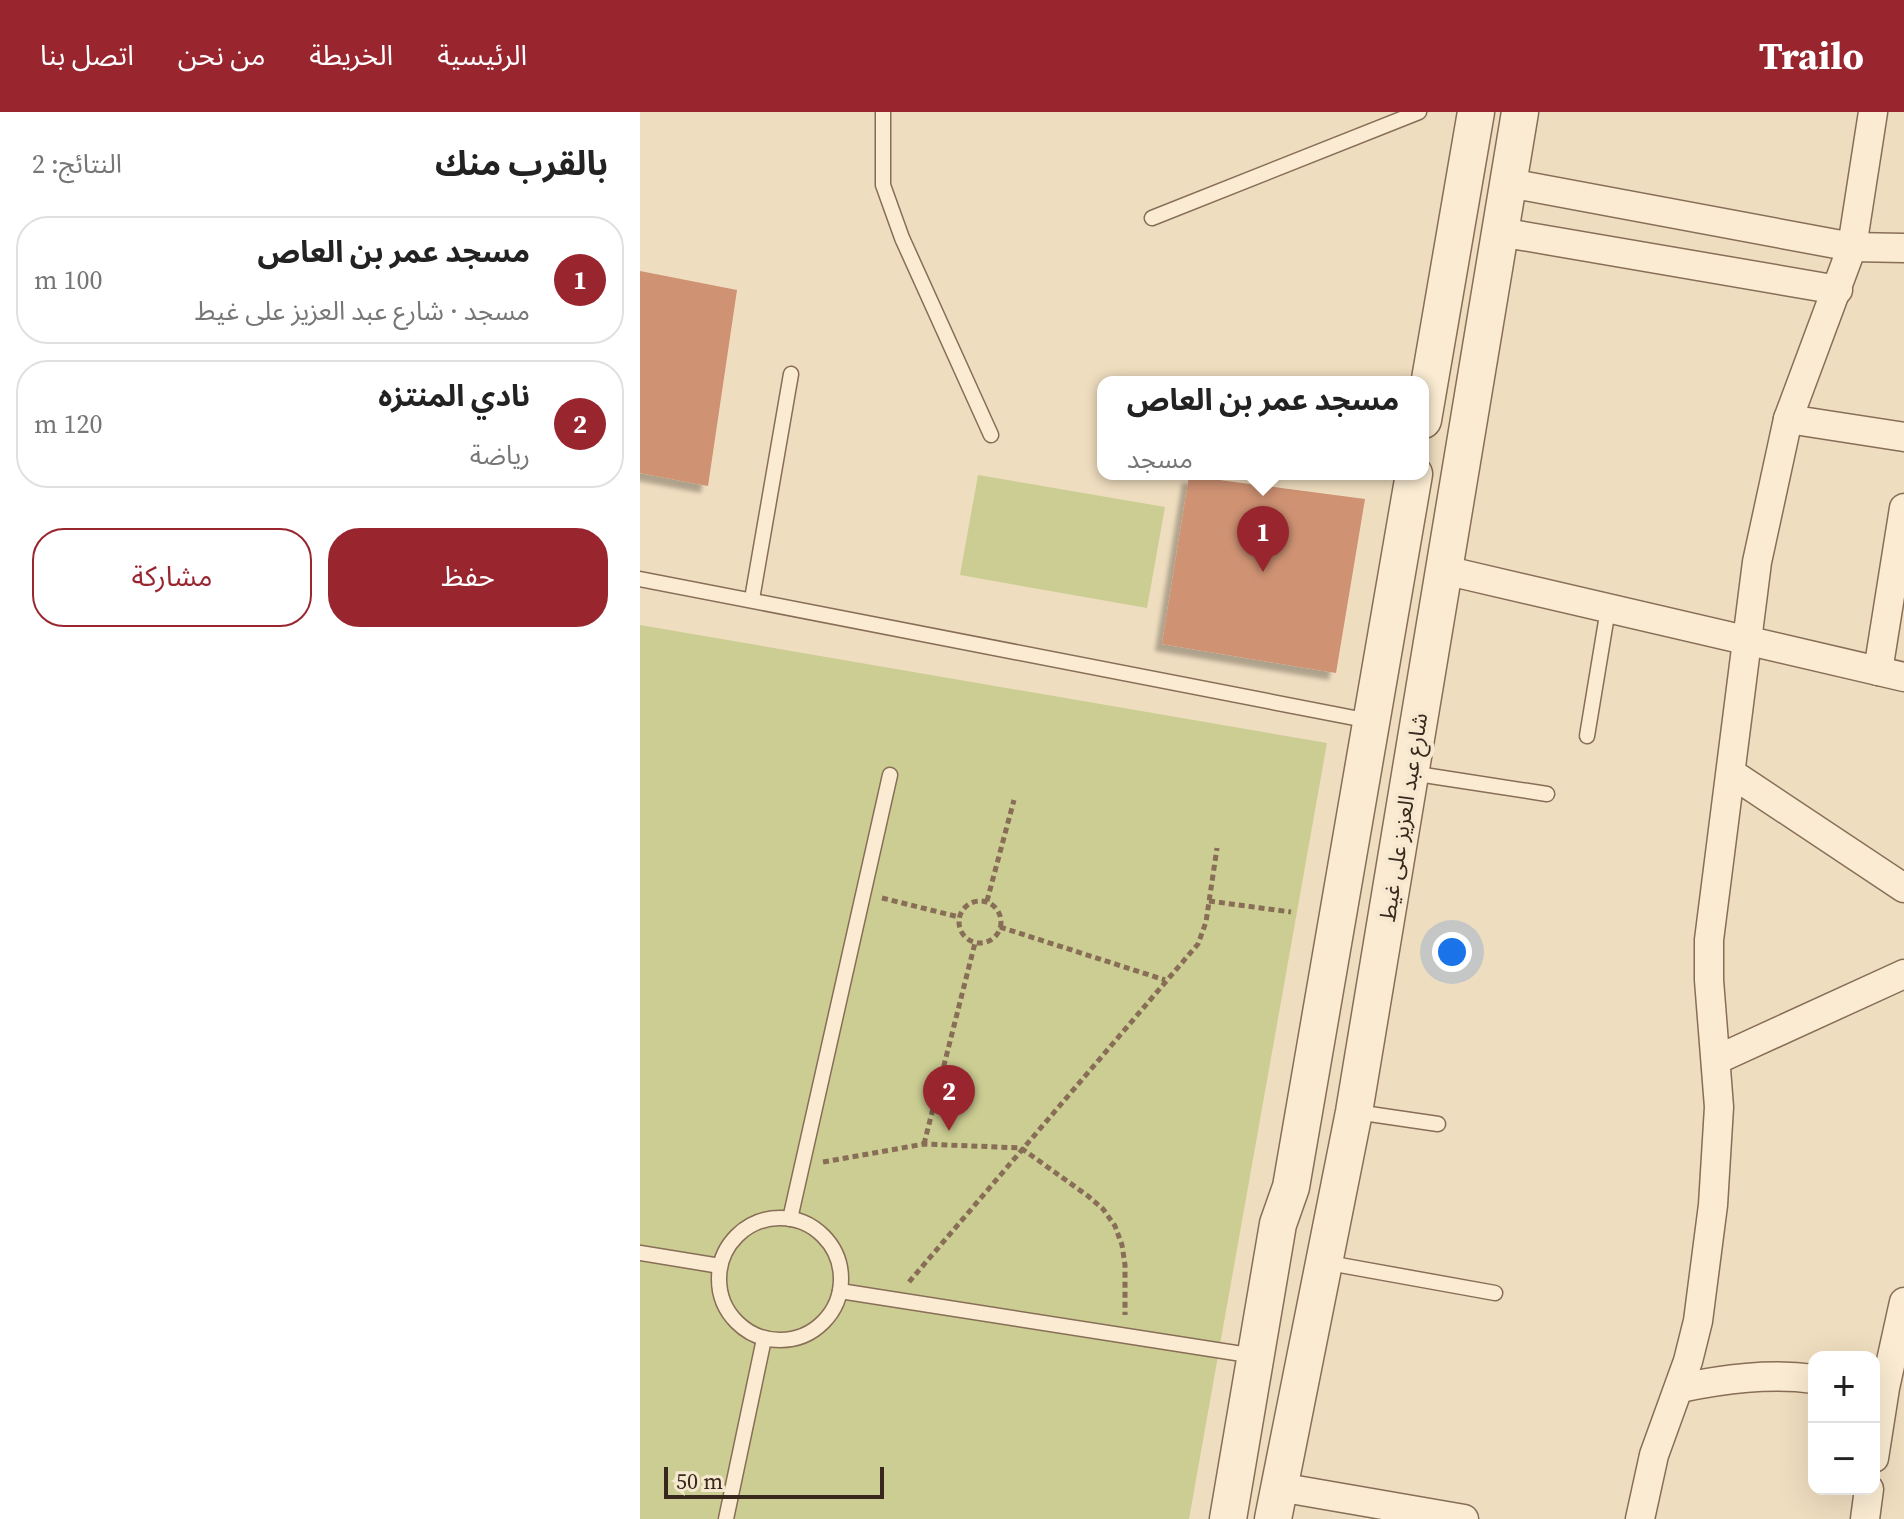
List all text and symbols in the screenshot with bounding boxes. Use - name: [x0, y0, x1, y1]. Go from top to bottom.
- text: Trailo: [1759, 30, 1864, 82]
- text: اتصل بنا: [40, 36, 134, 74]
- text: من نحن: [178, 36, 265, 74]
- text: الخريطة: [309, 36, 393, 74]
- text: الرئيسية: [437, 36, 527, 74]
- text: بالقرب منك: [435, 140, 608, 186]
- text: النتائج: 2: [32, 146, 122, 182]
- text: مسجد عمر بن العاص: [258, 231, 530, 272]
- text: 100 m: [34, 262, 103, 298]
- text: 1: [573, 262, 587, 298]
- text: مسجد · شارع عبد العزيز على غيط: [195, 293, 530, 329]
- text: نادي المنتزه: [378, 375, 530, 416]
- popup: [1097, 376, 1429, 480]
- text: مسجد عمر بن العاص: [1127, 379, 1399, 420]
- text: 120 m: [34, 406, 103, 442]
- text: 2: [573, 406, 587, 442]
- text: رياضة: [470, 437, 530, 473]
- text: مسجد: [1127, 441, 1193, 477]
- pin: 1: [1237, 506, 1289, 572]
- button: مشاركة: [32, 528, 312, 627]
- button: حفظ: [328, 528, 608, 627]
- street label: شارع عبد العزيز على غيط: [1372, 711, 1436, 924]
- your location: [1432, 932, 1472, 972]
- pin: 2: [923, 1065, 975, 1131]
- map controls: [1808, 1351, 1880, 1495]
- button: +: [1808, 1351, 1880, 1423]
- button: −: [1808, 1423, 1880, 1495]
- scale bar: [664, 1463, 884, 1499]
- text: 50 m: [676, 1466, 723, 1496]

